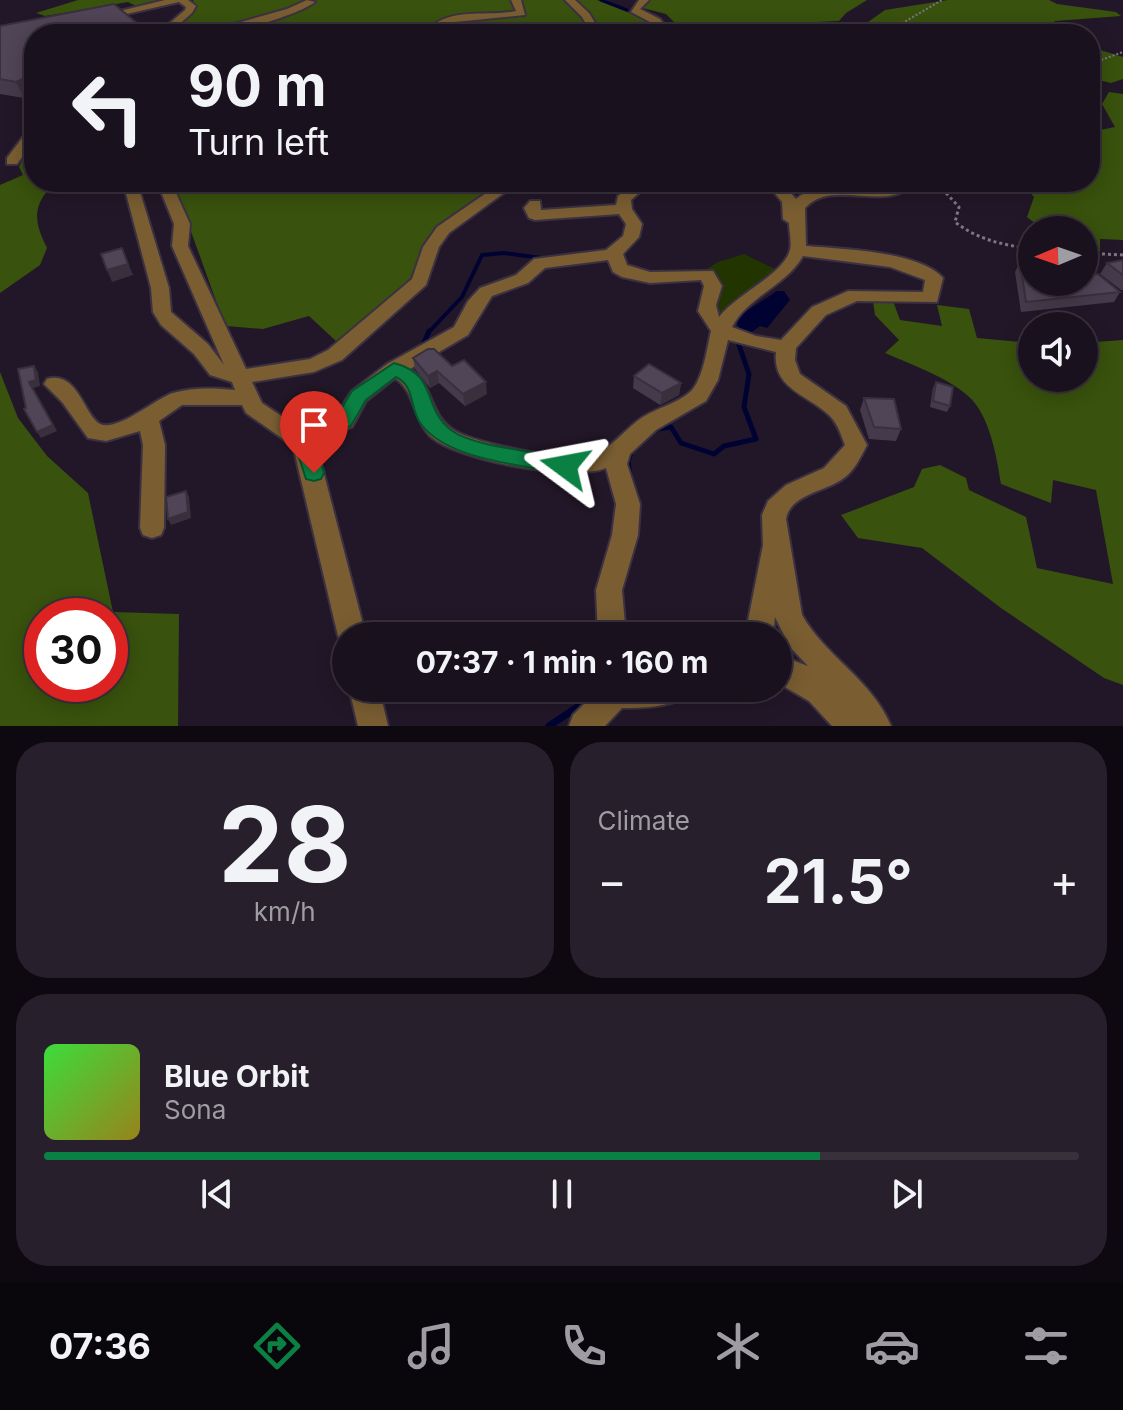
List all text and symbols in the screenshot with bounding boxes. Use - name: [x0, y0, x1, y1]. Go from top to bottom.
- text: 90 m: [188, 52, 327, 120]
- icon: left: [56, 56, 160, 160]
- text: Turn left: [188, 120, 329, 164]
- north arrow: [1018, 216, 1098, 296]
- map controls: [1018, 216, 1098, 392]
- button: sound: [1018, 312, 1098, 392]
- pin: [280, 391, 348, 473]
- icon: arrive: [292, 403, 336, 447]
- position arrow: [523, 424, 607, 508]
- speed limit sign: 30: [24, 598, 128, 702]
- text: 07:37 · 1 min · 160 m: [416, 644, 708, 680]
- text: 28: [218, 781, 351, 907]
- text: Climate: [598, 805, 690, 836]
- text: 21.5°: [764, 845, 913, 917]
- text: −: [598, 854, 627, 908]
- text: +: [1050, 854, 1079, 908]
- text: km/h: [254, 896, 316, 927]
- text: Blue Orbit: [164, 1058, 309, 1094]
- text: Sona: [164, 1094, 226, 1125]
- icon: previous: [195, 1172, 239, 1216]
- icon: pause: [540, 1172, 584, 1216]
- icon: next: [885, 1172, 929, 1216]
- icon: directions: [249, 1318, 305, 1374]
- icon: music: [403, 1318, 459, 1374]
- icon: phone: [556, 1318, 612, 1374]
- icon: climate: [710, 1318, 766, 1374]
- icon: car: [864, 1318, 920, 1374]
- icon: filters: [1018, 1318, 1074, 1374]
- text: 07:36: [49, 1324, 151, 1368]

